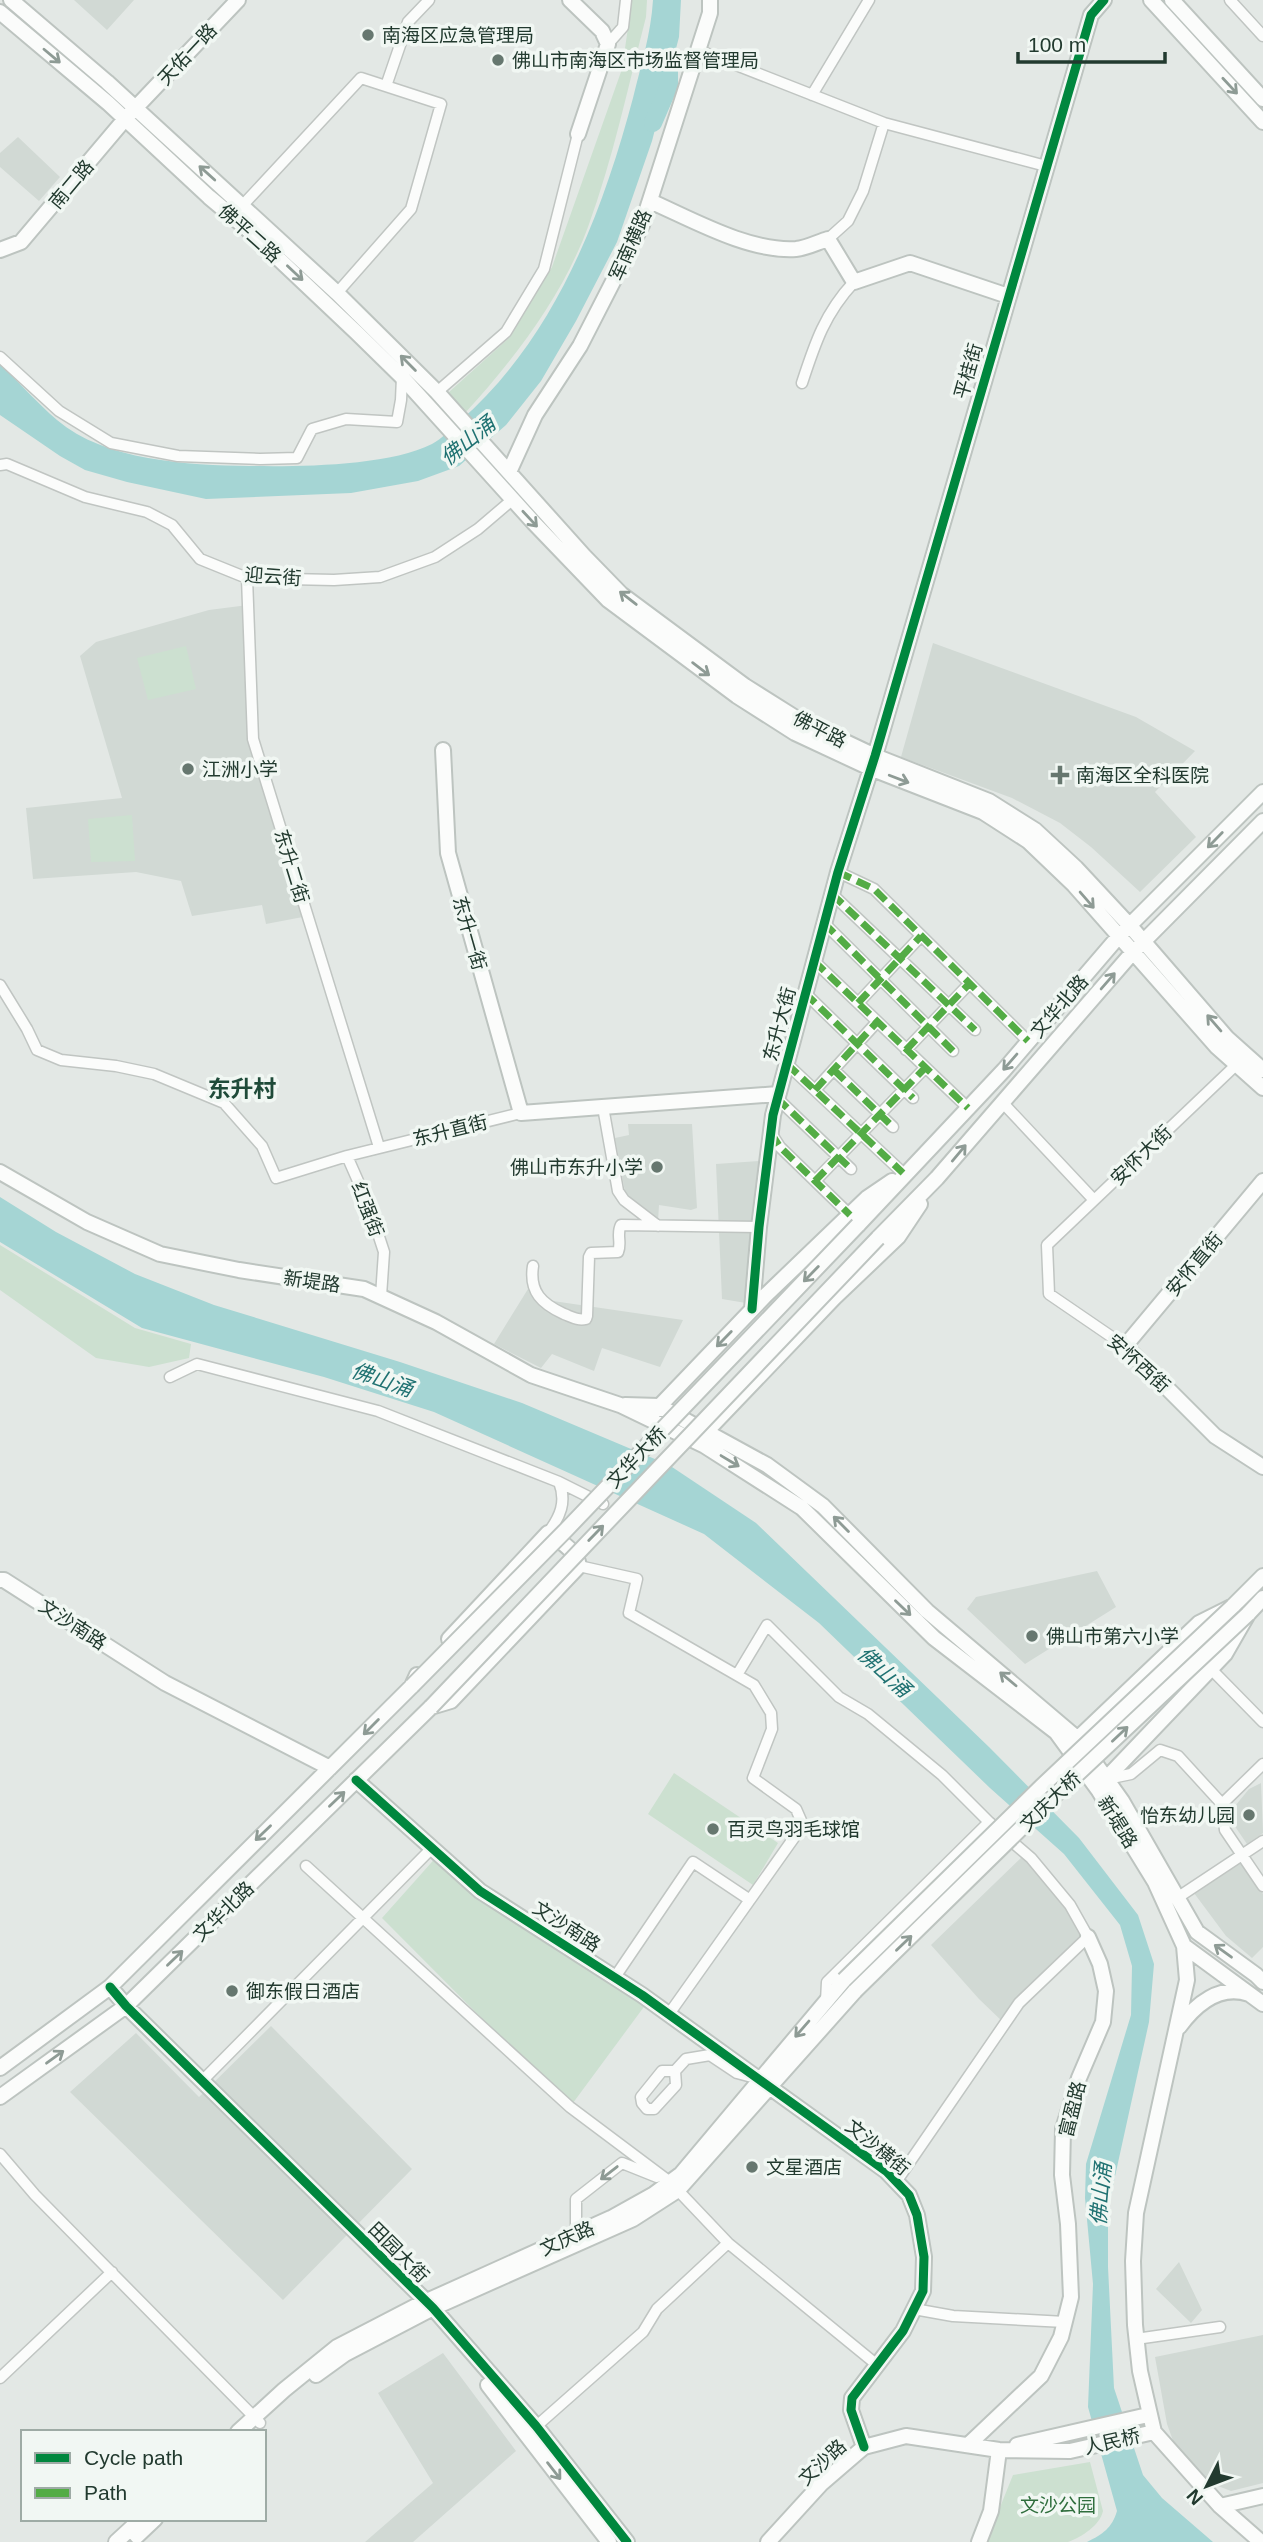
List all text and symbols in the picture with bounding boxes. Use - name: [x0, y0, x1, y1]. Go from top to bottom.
- street label: 天佑一路: [154, 19, 221, 89]
- scale bar: [1018, 21, 1165, 65]
- place label: 南海区应急管理局: [382, 25, 534, 46]
- marker: 南海区应急管理局: [360, 27, 376, 43]
- text: 100 m: [1028, 33, 1086, 56]
- one-way arrow: [43, 48, 61, 64]
- place label: 佛山市南海区市场监督管理局: [512, 50, 759, 71]
- marker: 佛山市南海区市场监督管理局: [490, 52, 506, 68]
- one-way arrow: [1222, 77, 1238, 95]
- street label: 南二路: [45, 156, 98, 213]
- one-way arrow: [199, 165, 216, 182]
- street label: 佛平二路: [214, 200, 285, 267]
- street label: 军南横路: [605, 206, 656, 284]
- one-way arrow: [286, 265, 303, 282]
- street label: 平桂街: [951, 341, 986, 401]
- one-way arrow: [400, 354, 417, 371]
- water label: 佛山涌: [436, 411, 501, 469]
- one-way arrow: [522, 510, 539, 527]
- street label: 迎云街: [244, 564, 302, 589]
- one-way arrow: [619, 591, 638, 606]
- one-way arrow: [691, 662, 709, 677]
- street label: 佛平路: [790, 707, 850, 752]
- place label: 江洲小学: [202, 759, 278, 780]
- marker: 江洲小学: [180, 761, 196, 777]
- marker: 南海区全科医院: [1050, 765, 1070, 785]
- place label: 南海区全科医院: [1076, 765, 1209, 786]
- one-way arrow: [887, 774, 909, 787]
- street label: 东升二街: [270, 827, 313, 906]
- one-way arrow: [1207, 832, 1224, 849]
- one-way arrow: [1079, 890, 1095, 908]
- street label: 东升一街: [449, 894, 490, 973]
- street label: 文华北路: [1027, 971, 1092, 1042]
- one-way arrow: [1100, 972, 1116, 990]
- street label: 东升大街: [760, 985, 799, 1064]
- one-way arrow: [1206, 1015, 1222, 1033]
- one-way arrow: [1002, 1053, 1018, 1071]
- district label: 东升村: [208, 1076, 277, 1102]
- street label: 东升直街: [411, 1111, 490, 1150]
- street label: 安怀大街: [1107, 1121, 1176, 1189]
- one-way arrow: [951, 1144, 967, 1162]
- place label: 佛山市东升小学: [510, 1157, 643, 1178]
- marker: 佛山市东升小学: [649, 1159, 665, 1175]
- street label: 红强街: [348, 1179, 388, 1240]
- street label: 安怀直街: [1162, 1228, 1227, 1300]
- one-way arrow: [803, 1265, 820, 1282]
- street label: 新堤路: [282, 1267, 342, 1296]
- one-way arrow: [715, 1330, 732, 1347]
- street label: 安怀西街: [1103, 1330, 1174, 1397]
- water label: 佛山涌: [349, 1358, 418, 1401]
- street label: 文华大桥: [602, 1423, 670, 1492]
- one-way arrow: [720, 1455, 740, 1469]
- one-way arrow: [833, 1516, 850, 1533]
- one-way arrow: [587, 1525, 604, 1543]
- street label: 文沙南路: [35, 1595, 110, 1654]
- one-way arrow: [894, 1599, 911, 1616]
- place label: 佛山市第六小学: [1046, 1626, 1179, 1647]
- marker: 佛山市第六小学: [1024, 1628, 1040, 1644]
- water label: 佛山涌: [853, 1642, 917, 1703]
- one-way arrow: [999, 1671, 1017, 1687]
- one-way arrow: [363, 1719, 380, 1736]
- one-way arrow: [1111, 1725, 1128, 1742]
- street label: 文庆大桥: [1016, 1767, 1085, 1835]
- one-way arrow: [329, 1790, 346, 1807]
- street label: 新堤路: [1094, 1793, 1142, 1852]
- place label: 怡东幼儿园: [1140, 1805, 1235, 1826]
- marker: 怡东幼儿园: [1241, 1807, 1257, 1823]
- place label: 百灵鸟羽毛球馆: [727, 1819, 860, 1840]
- marker: 百灵鸟羽毛球馆: [705, 1821, 721, 1837]
- one-way arrow: [255, 1824, 272, 1841]
- street label: 文华北路: [189, 1877, 258, 1945]
- street label: 文沙南路: [529, 1897, 604, 1956]
- one-way arrow: [895, 1935, 912, 1952]
- one-way arrow: [1214, 1944, 1233, 1958]
- one-way arrow: [166, 1950, 183, 1967]
- place label: 御东假日酒店: [246, 1981, 360, 2002]
- marker: 御东假日酒店: [224, 1983, 240, 1999]
- one-way arrow: [794, 2020, 810, 2038]
- one-way arrow: [45, 2050, 64, 2064]
- street label: 富盈路: [1055, 2079, 1090, 2139]
- street label: 文沙横街: [842, 2115, 914, 2179]
- place label: 文星酒店: [766, 2157, 842, 2178]
- marker: 文星酒店: [744, 2159, 760, 2175]
- water label: 佛山涌: [1086, 2160, 1115, 2226]
- one-way arrow: [601, 2165, 619, 2180]
- street label: 文庆路: [537, 2217, 598, 2260]
- street label: 田园大街: [364, 2218, 433, 2287]
- street label: 人民桥: [1082, 2425, 1142, 2458]
- legend: [21, 2430, 266, 2521]
- street label: 文沙路: [794, 2435, 850, 2489]
- text: Cycle path: [84, 2446, 183, 2469]
- north arrow: [1172, 2451, 1242, 2521]
- one-way arrow: [547, 2461, 562, 2480]
- text: Path: [84, 2481, 127, 2504]
- text: N: [1182, 2485, 1207, 2509]
- park label: 文沙公园: [1020, 2495, 1096, 2516]

